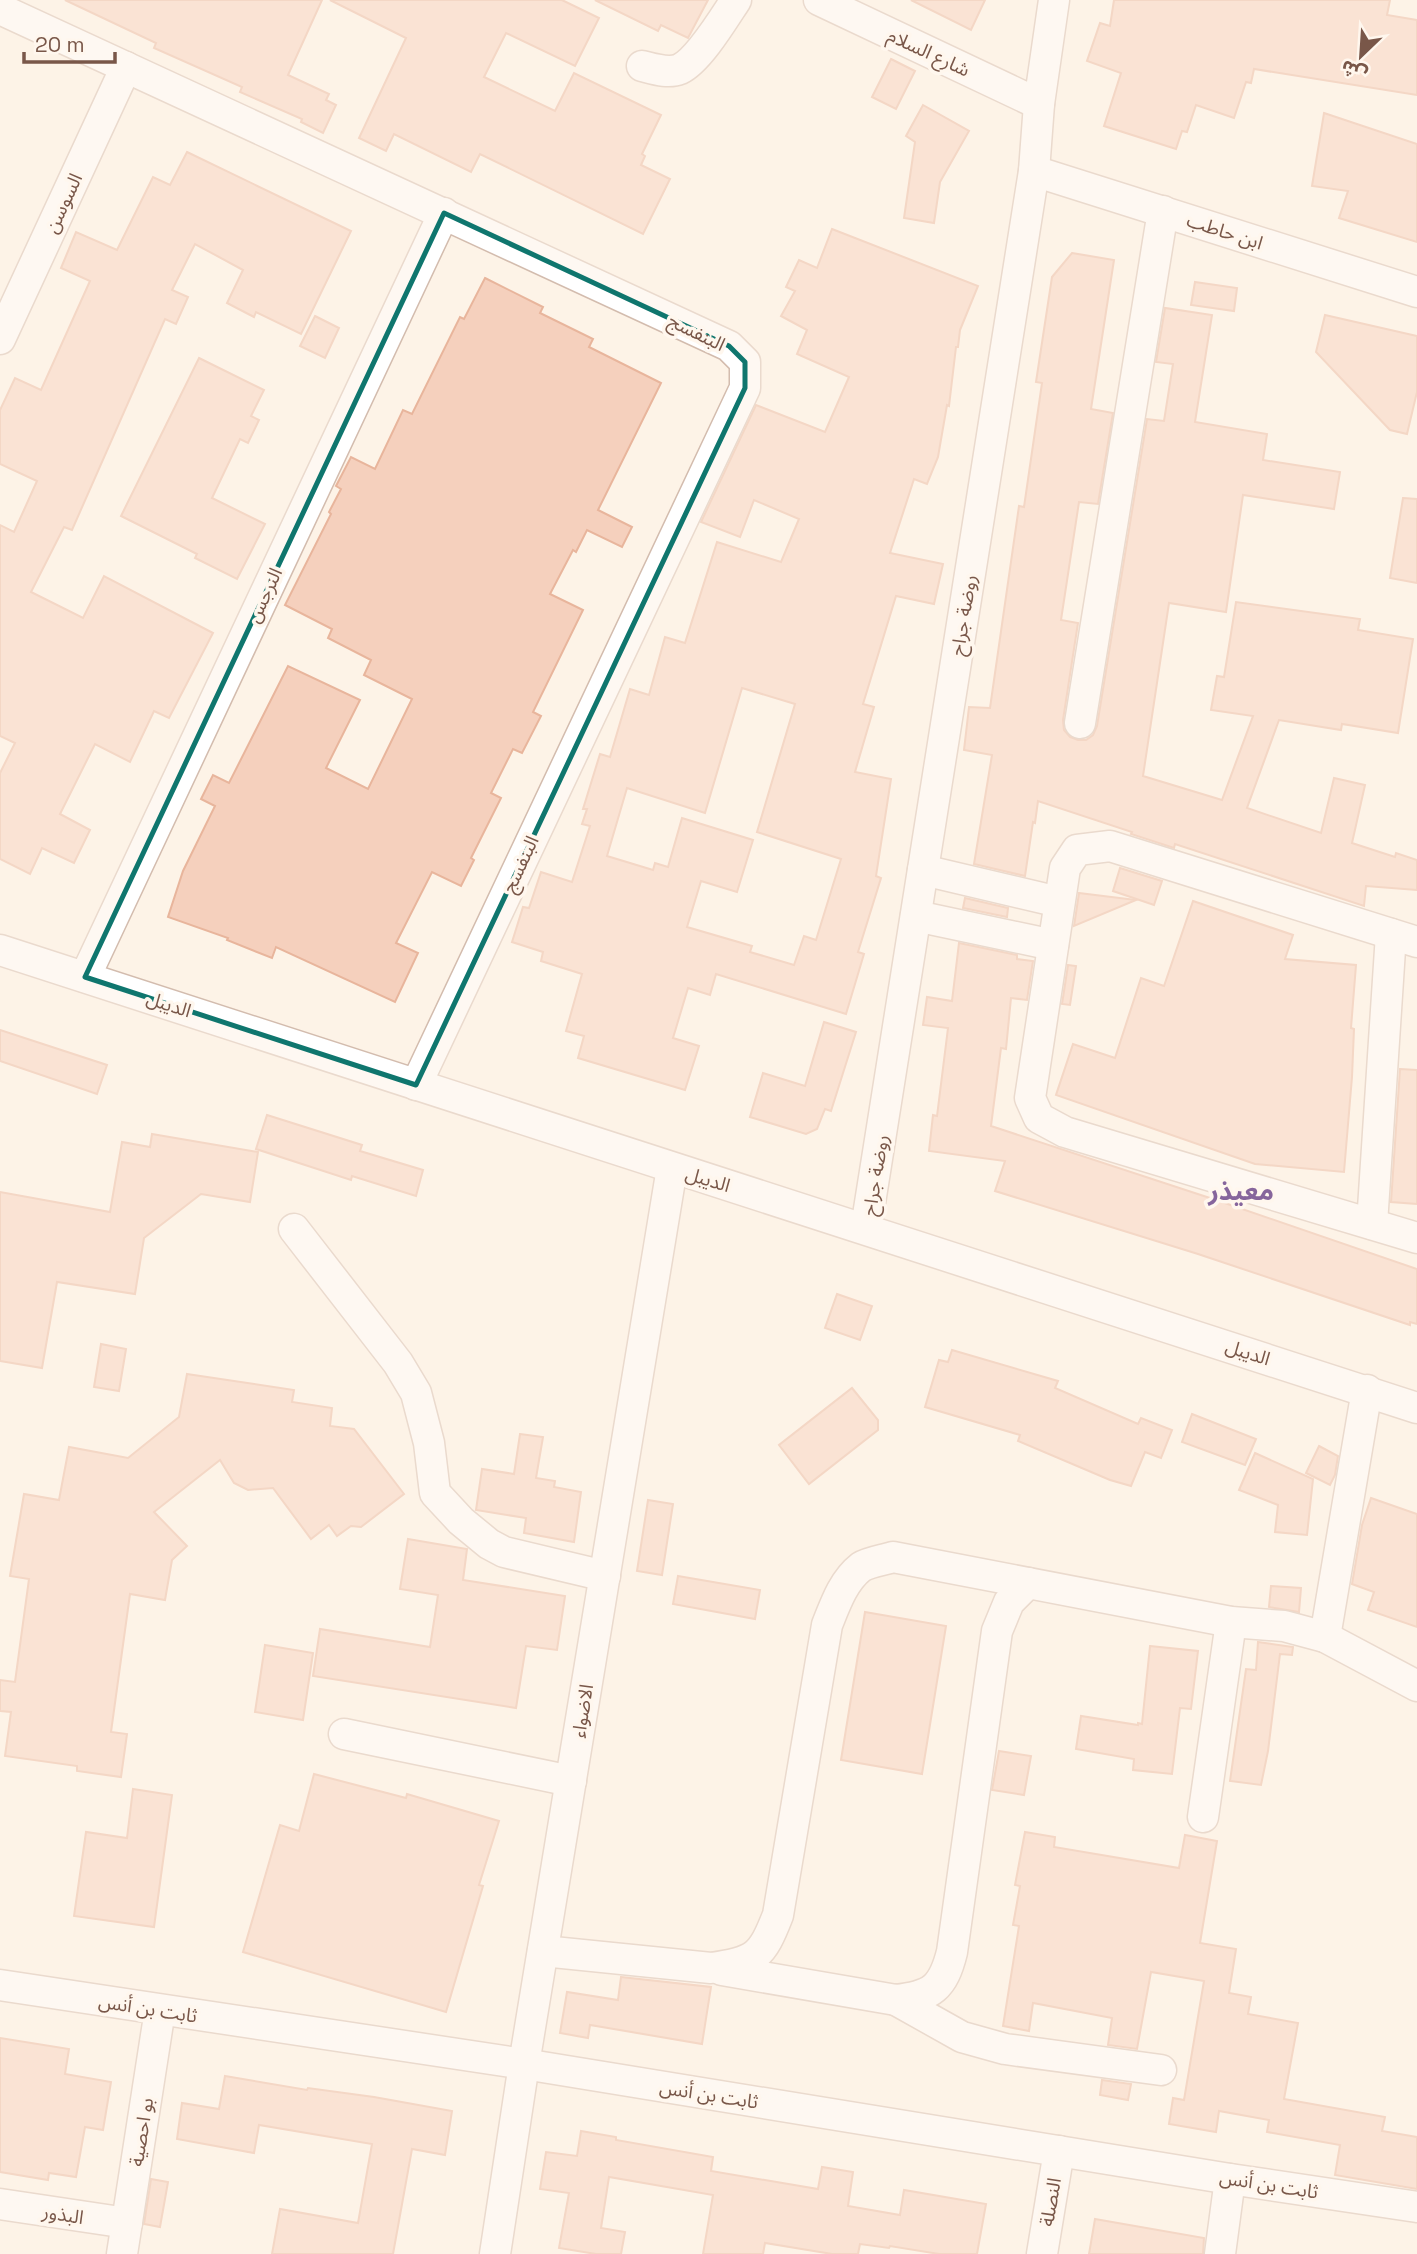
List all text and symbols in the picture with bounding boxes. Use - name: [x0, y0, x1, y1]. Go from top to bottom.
- scale bar: [24, 21, 116, 65]
- north arrow: [1326, 21, 1396, 91]
- street label: شارع السلام: [883, 23, 974, 84]
- text: 20 m: [35, 31, 85, 58]
- text: ش: [1337, 54, 1371, 88]
- street label: السوسن: [39, 169, 88, 237]
- street label: ابن حاطب: [1184, 207, 1266, 256]
- street label: البنفسج: [663, 308, 729, 359]
- street label: النرجس: [241, 564, 288, 627]
- street label: روضة جراح: [945, 573, 983, 658]
- street label: البنفسج: [496, 832, 546, 898]
- street label: الديبل: [143, 986, 194, 1023]
- street label: روضة جراح: [857, 1133, 895, 1218]
- street label: الديبل: [682, 1161, 733, 1198]
- district label: معيذر: [1207, 1174, 1274, 1208]
- street label: الديبل: [1222, 1334, 1273, 1371]
- street label: الاضواء: [566, 1682, 599, 1740]
- street label: ثابت بن أنس: [97, 1988, 199, 2029]
- street label: ثابت بن أنس: [658, 2074, 760, 2115]
- street label: بو احصية: [124, 2096, 159, 2168]
- street label: ثابت بن أنس: [1218, 2164, 1320, 2205]
- street label: النصلة: [1034, 2176, 1067, 2228]
- street label: البذور: [39, 2199, 85, 2230]

